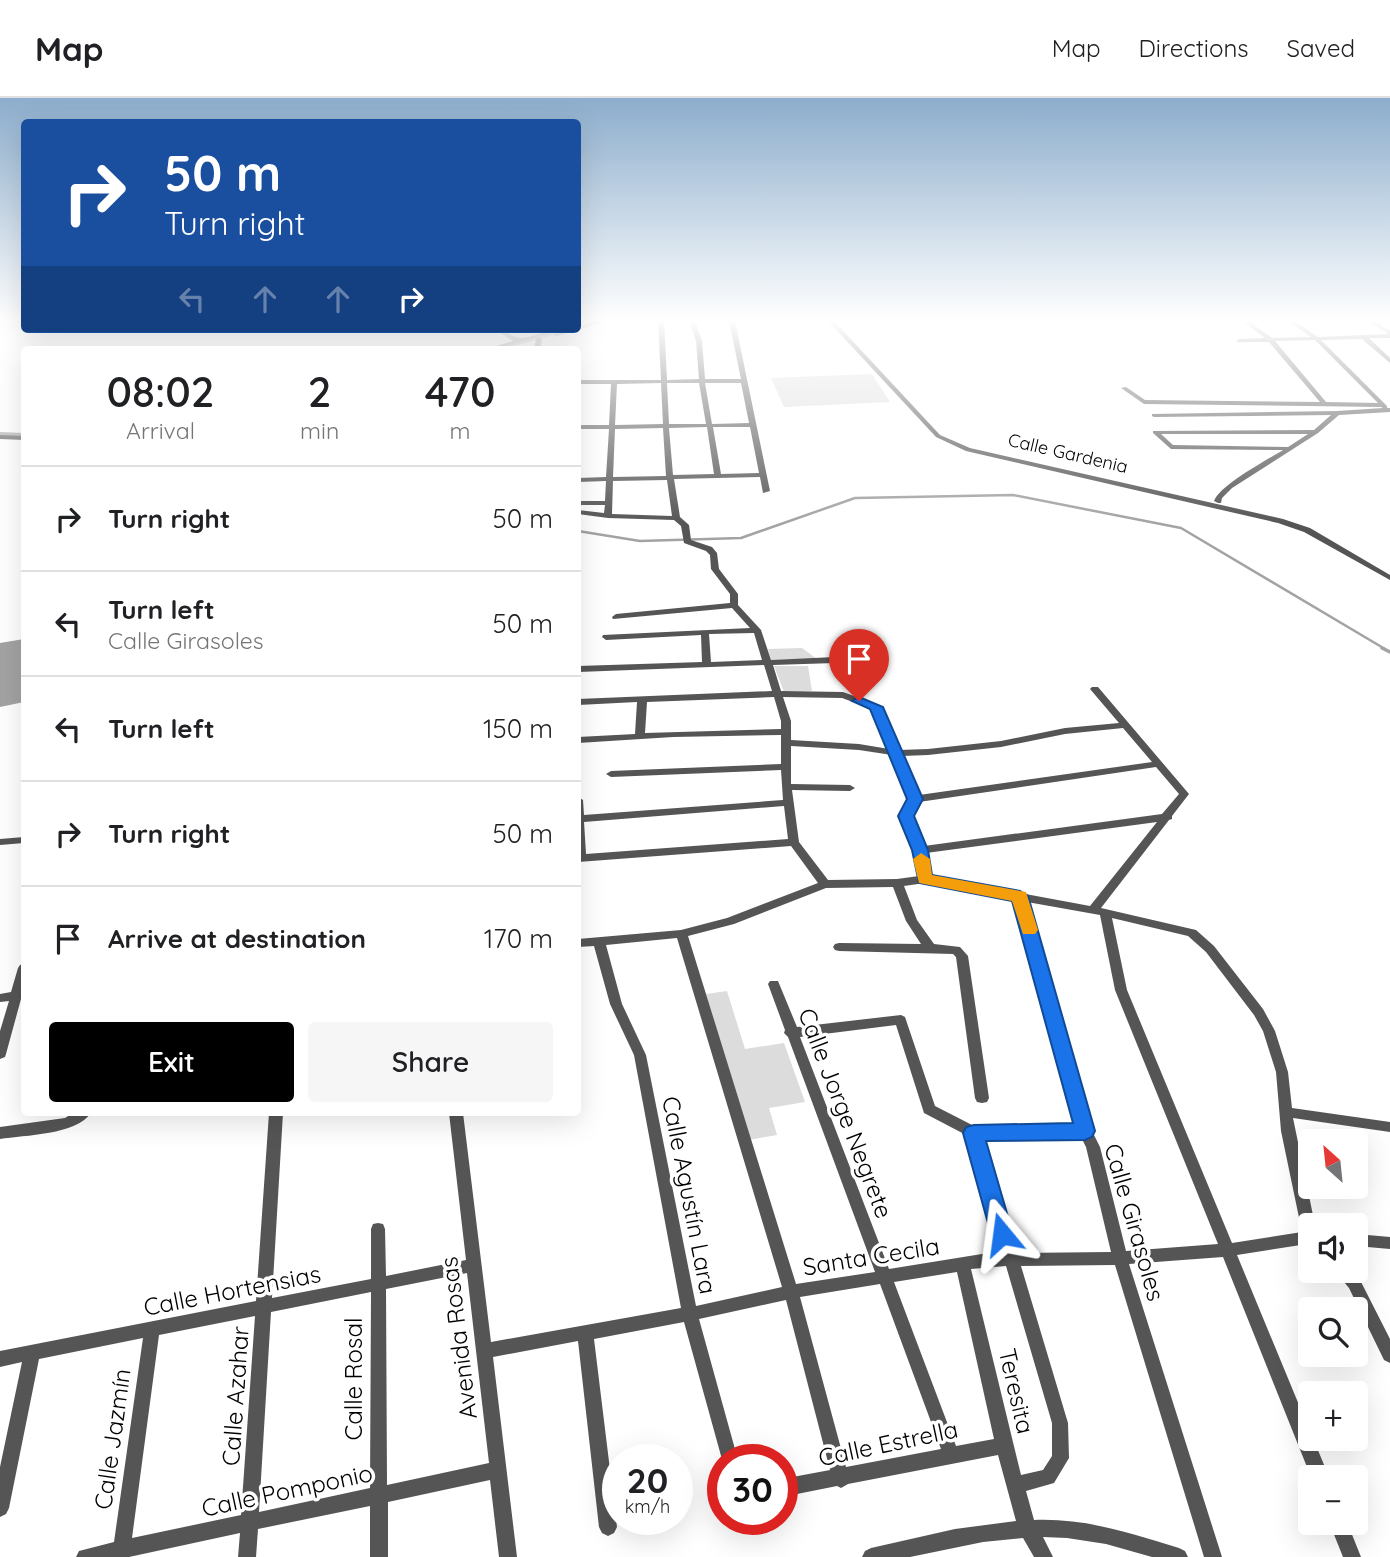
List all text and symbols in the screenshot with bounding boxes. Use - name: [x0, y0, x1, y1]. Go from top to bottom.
- text: Map: [35, 28, 103, 69]
- text: Map: [1052, 33, 1101, 63]
- text: Directions: [1139, 33, 1249, 63]
- text: Saved: [1287, 33, 1355, 63]
- text: 50 m: [164, 142, 281, 203]
- icon: right: [49, 147, 140, 238]
- text: Turn right: [164, 203, 305, 243]
- icon: left: [173, 280, 211, 318]
- icon: ahead: [246, 280, 284, 318]
- icon: ahead: [319, 280, 357, 318]
- icon: right: [392, 280, 430, 318]
- text: 08:02: [107, 365, 214, 418]
- text: 2: [308, 365, 331, 418]
- text: 470: [425, 365, 495, 418]
- text: Arrival: [126, 416, 195, 445]
- text: min: [300, 416, 339, 445]
- text: m: [450, 416, 471, 445]
- street label: Calle Gardenia: [1006, 428, 1130, 478]
- icon: right: [49, 500, 87, 538]
- text: Turn right: [108, 502, 230, 535]
- text: 50 m: [493, 502, 553, 535]
- text: Turn left: [108, 593, 215, 626]
- icon: left: [49, 605, 87, 643]
- text: 50 m: [493, 607, 553, 640]
- text: Calle Girasoles: [108, 626, 264, 655]
- pin: [829, 629, 889, 701]
- icon: arrive: [840, 640, 878, 678]
- icon: left: [49, 710, 87, 748]
- text: Turn left: [108, 712, 215, 745]
- text: 150 m: [483, 712, 553, 745]
- icon: right: [49, 815, 87, 853]
- text: Turn right: [108, 817, 230, 850]
- text: 50 m: [493, 817, 553, 850]
- icon: arrive: [49, 920, 87, 958]
- text: Arrive at destination: [108, 922, 366, 955]
- text: 170 m: [484, 922, 553, 955]
- street label: Calle Jorge Negrete: [792, 1004, 900, 1222]
- button: Exit: [49, 1022, 294, 1102]
- button: Share: [308, 1022, 553, 1102]
- street label: Calle Agustín Lara: [656, 1094, 724, 1296]
- north arrow: [1298, 1129, 1368, 1199]
- map controls: [1298, 1129, 1368, 1535]
- street label: Calle Girasoles: [1098, 1140, 1172, 1304]
- position arrow: [965, 1197, 1039, 1271]
- button: sound: [1298, 1213, 1368, 1283]
- street label: Santa Cecila: [801, 1230, 941, 1282]
- street label: Avenida Rosas: [433, 1255, 483, 1421]
- street label: Calle Hortensias: [141, 1258, 323, 1322]
- button: search: [1298, 1297, 1368, 1367]
- street label: Calle Rosal: [338, 1317, 368, 1441]
- street label: Calle Azahar: [215, 1325, 255, 1467]
- street label: Teresita: [993, 1345, 1041, 1437]
- street label: Calle Jazmín: [87, 1367, 137, 1511]
- button: +: [1298, 1381, 1368, 1451]
- street label: Calle Estrella: [815, 1414, 961, 1472]
- speed limit sign: 30: [707, 1444, 798, 1535]
- street label: Calle Pomponio: [199, 1457, 375, 1523]
- text: 20: [627, 1458, 668, 1502]
- button: −: [1298, 1465, 1368, 1535]
- text: km/h: [625, 1495, 670, 1518]

